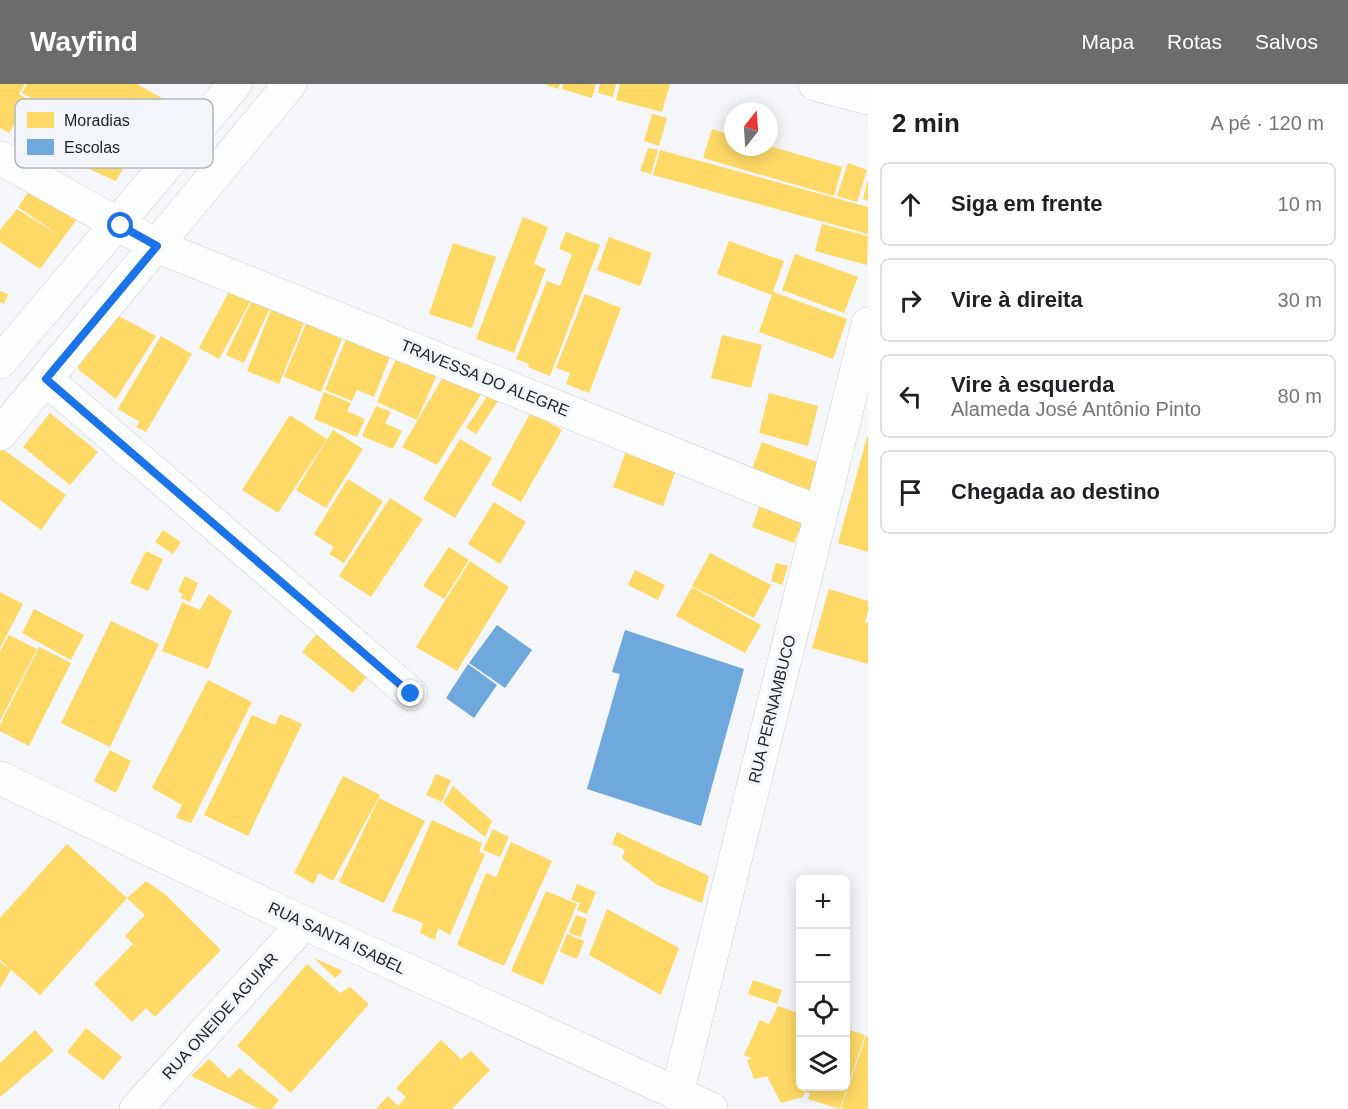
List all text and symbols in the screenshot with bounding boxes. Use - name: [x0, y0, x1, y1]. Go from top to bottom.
- text: Wayfind: [30, 26, 138, 57]
- text: Mapa: [1082, 30, 1134, 53]
- text: Rotas: [1167, 30, 1222, 53]
- text: Salvos: [1255, 30, 1318, 53]
- legend: [15, 99, 213, 168]
- north arrow: [724, 102, 778, 156]
- text: 2 min: [892, 108, 960, 138]
- text: Moradias: [64, 112, 130, 129]
- text: A pé · 120 m: [1211, 112, 1324, 134]
- text: Escolas: [64, 139, 120, 156]
- icon: ahead: [894, 188, 927, 221]
- text: Siga em frente: [951, 191, 1103, 216]
- text: 10 m: [1278, 193, 1322, 215]
- route start: [107, 212, 133, 238]
- icon: right: [894, 284, 927, 317]
- text: Vire à direita: [951, 287, 1083, 312]
- text: 30 m: [1278, 289, 1322, 311]
- street label: TRAVESSA DO ALEGRE: [398, 336, 572, 420]
- text: Vire à esquerda: [951, 372, 1114, 397]
- icon: left: [894, 380, 927, 413]
- text: 80 m: [1278, 385, 1322, 407]
- text: Alameda José Antônio Pinto: [951, 398, 1201, 420]
- icon: arrive: [894, 476, 927, 509]
- text: Chegada ao destino: [951, 479, 1160, 504]
- street label: RUA PERNAMBUCO: [745, 633, 799, 785]
- route end: [397, 680, 423, 706]
- map controls: [796, 875, 850, 1091]
- button: +: [796, 875, 850, 929]
- street label: RUA SANTA ISABEL: [266, 899, 408, 977]
- button: −: [796, 929, 850, 983]
- street label: RUA ONEIDE AGUIAR: [159, 950, 281, 1082]
- button: locate: [796, 983, 850, 1037]
- button: layers: [796, 1037, 850, 1091]

